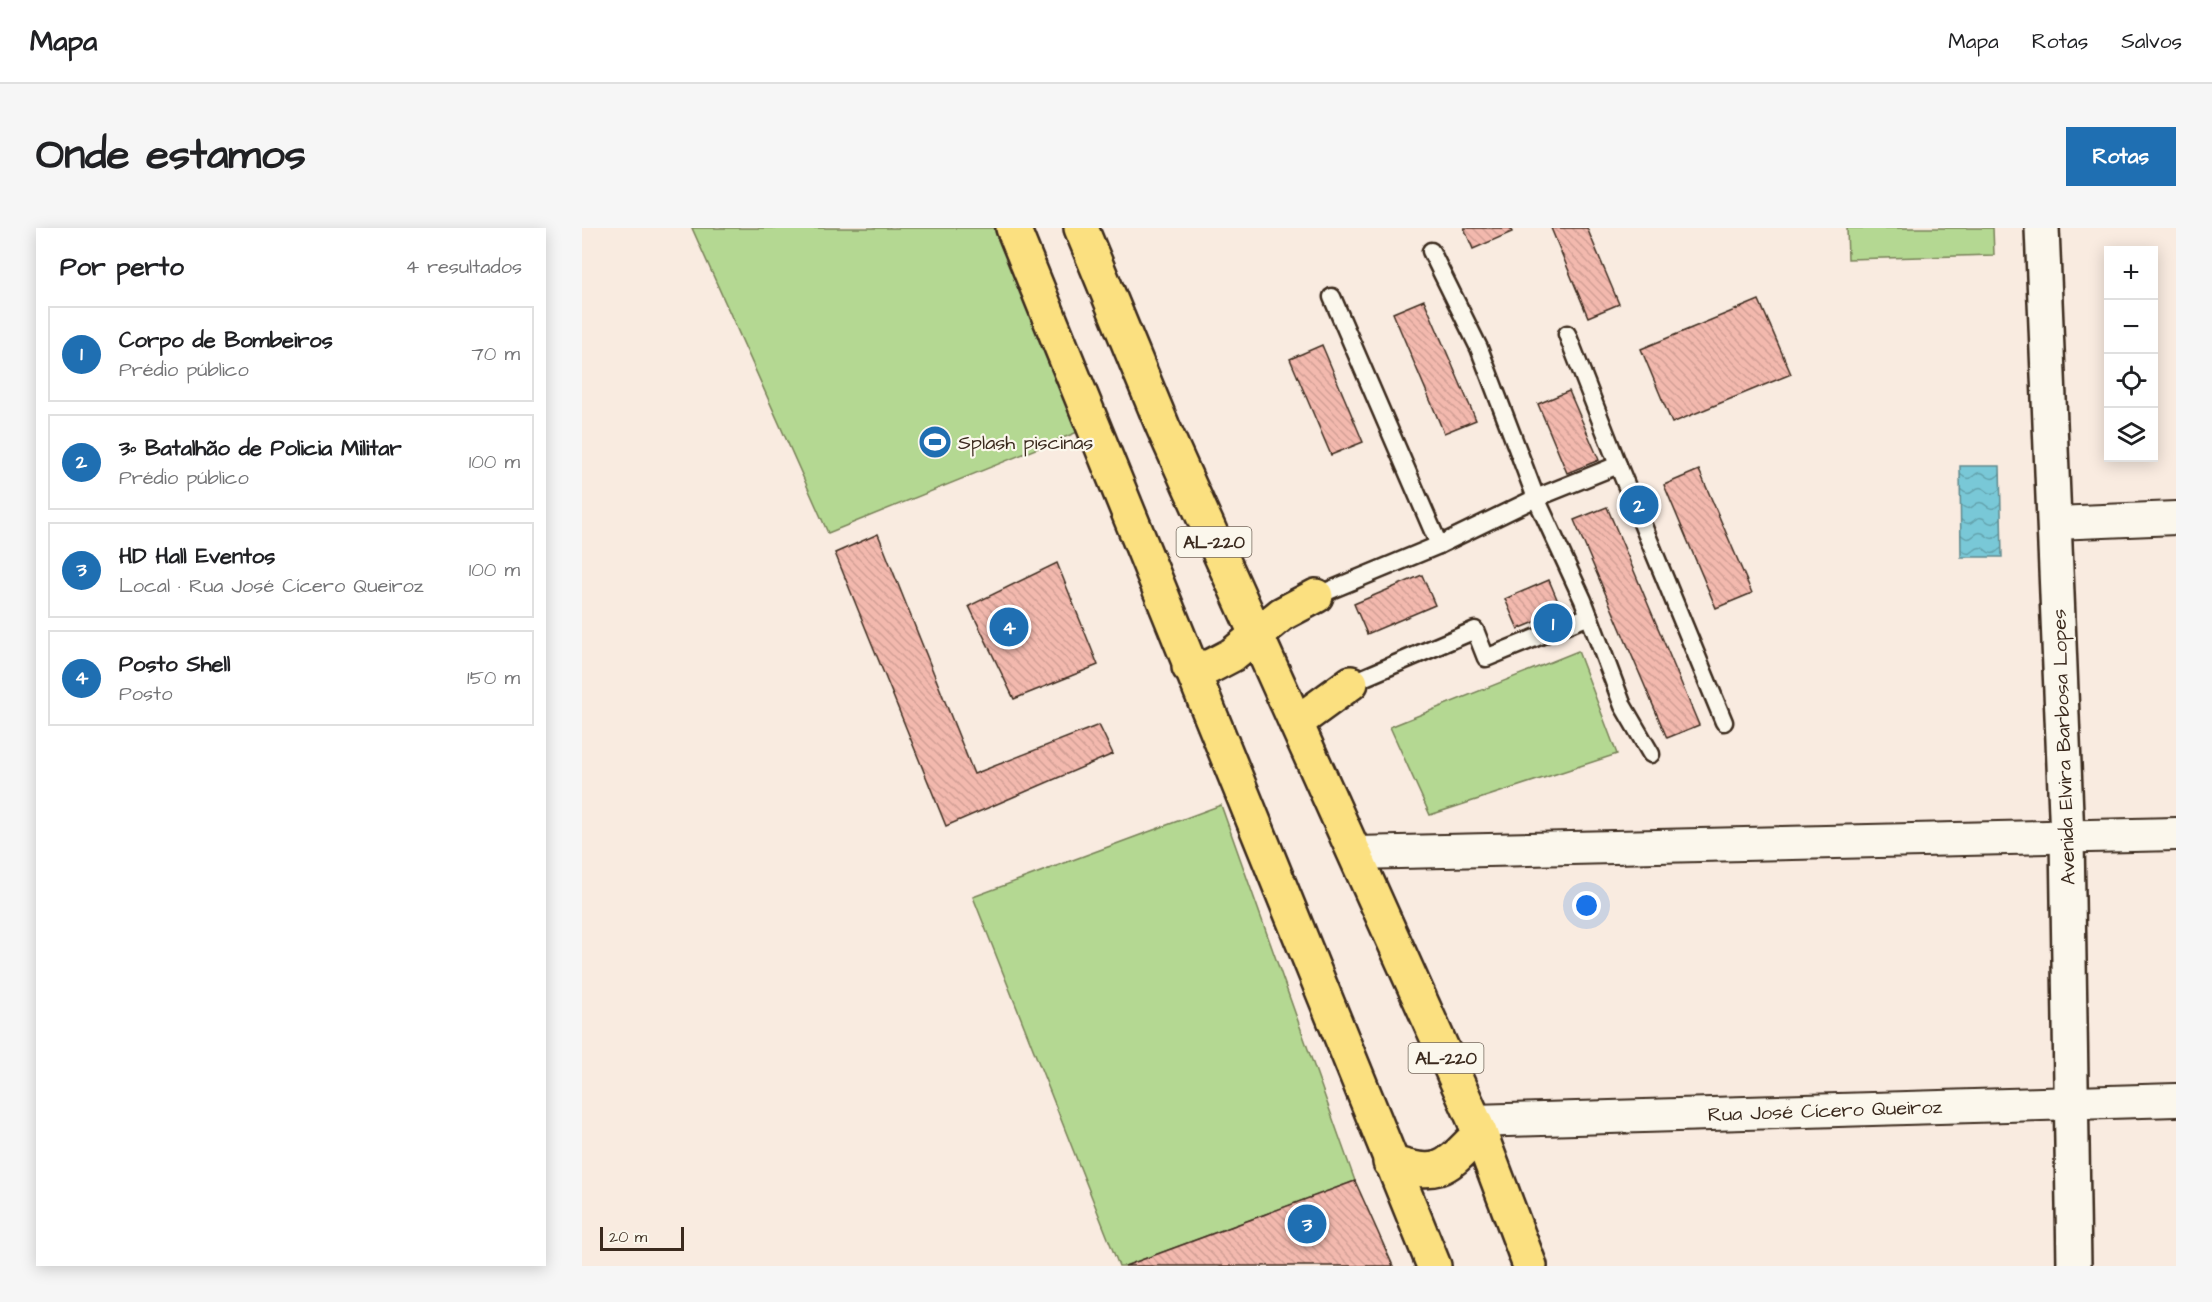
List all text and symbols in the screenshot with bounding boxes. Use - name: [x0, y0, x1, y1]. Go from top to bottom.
- text: Mapa: [30, 22, 97, 61]
- text: Mapa: [1948, 27, 1999, 56]
- text: Rotas: [2032, 27, 2088, 56]
- text: Salvos: [2121, 27, 2182, 56]
- text: Onde estamos: [36, 127, 306, 185]
- button: Rotas: [2066, 127, 2176, 186]
- map controls: [2104, 246, 2158, 462]
- button: +: [2104, 246, 2158, 300]
- text: Por perto: [60, 249, 184, 285]
- text: 4 resultados: [405, 253, 522, 281]
- button: −: [2104, 300, 2158, 354]
- text: Corpo de Bombeiros: [119, 325, 333, 356]
- text: 1: [80, 340, 83, 368]
- text: 70 m: [472, 340, 520, 368]
- button: locate: [2104, 354, 2158, 408]
- text: Prédio público: [119, 356, 249, 384]
- button: layers: [2104, 408, 2158, 462]
- sports icon: Splash piscinas: [917, 424, 953, 460]
- place label: Splash piscinas: [958, 429, 1093, 457]
- text: 3º Batalhão de Policia Militar: [119, 433, 402, 464]
- text: 2: [76, 448, 87, 476]
- text: 100 m: [469, 448, 520, 476]
- text: Prédio público: [119, 464, 249, 492]
- pin: 2: [1620, 482, 1658, 528]
- road number: AL-220: [1176, 527, 1252, 557]
- text: HD Hall Eventos: [119, 541, 275, 572]
- text: 3: [76, 556, 87, 584]
- text: 100 m: [469, 556, 520, 584]
- text: Local · Rua José Cícero Queiroz: [119, 572, 424, 600]
- pin: 1: [1534, 600, 1572, 646]
- pin: 4: [990, 604, 1028, 650]
- street label: Avenida Elvira Barbosa Lopes: [2045, 608, 2083, 886]
- text: Posto Shell: [119, 649, 230, 680]
- text: 4: [75, 664, 88, 692]
- text: 150 m: [467, 664, 520, 692]
- text: Posto: [119, 680, 172, 708]
- your location: [1572, 891, 1601, 920]
- road number: AL-220: [1408, 1043, 1484, 1073]
- street label: Rua José Cícero Queiroz: [1707, 1093, 1943, 1129]
- pin: 3: [1288, 1202, 1326, 1246]
- scale bar: [600, 1224, 684, 1252]
- text: 20 m: [609, 1226, 647, 1248]

